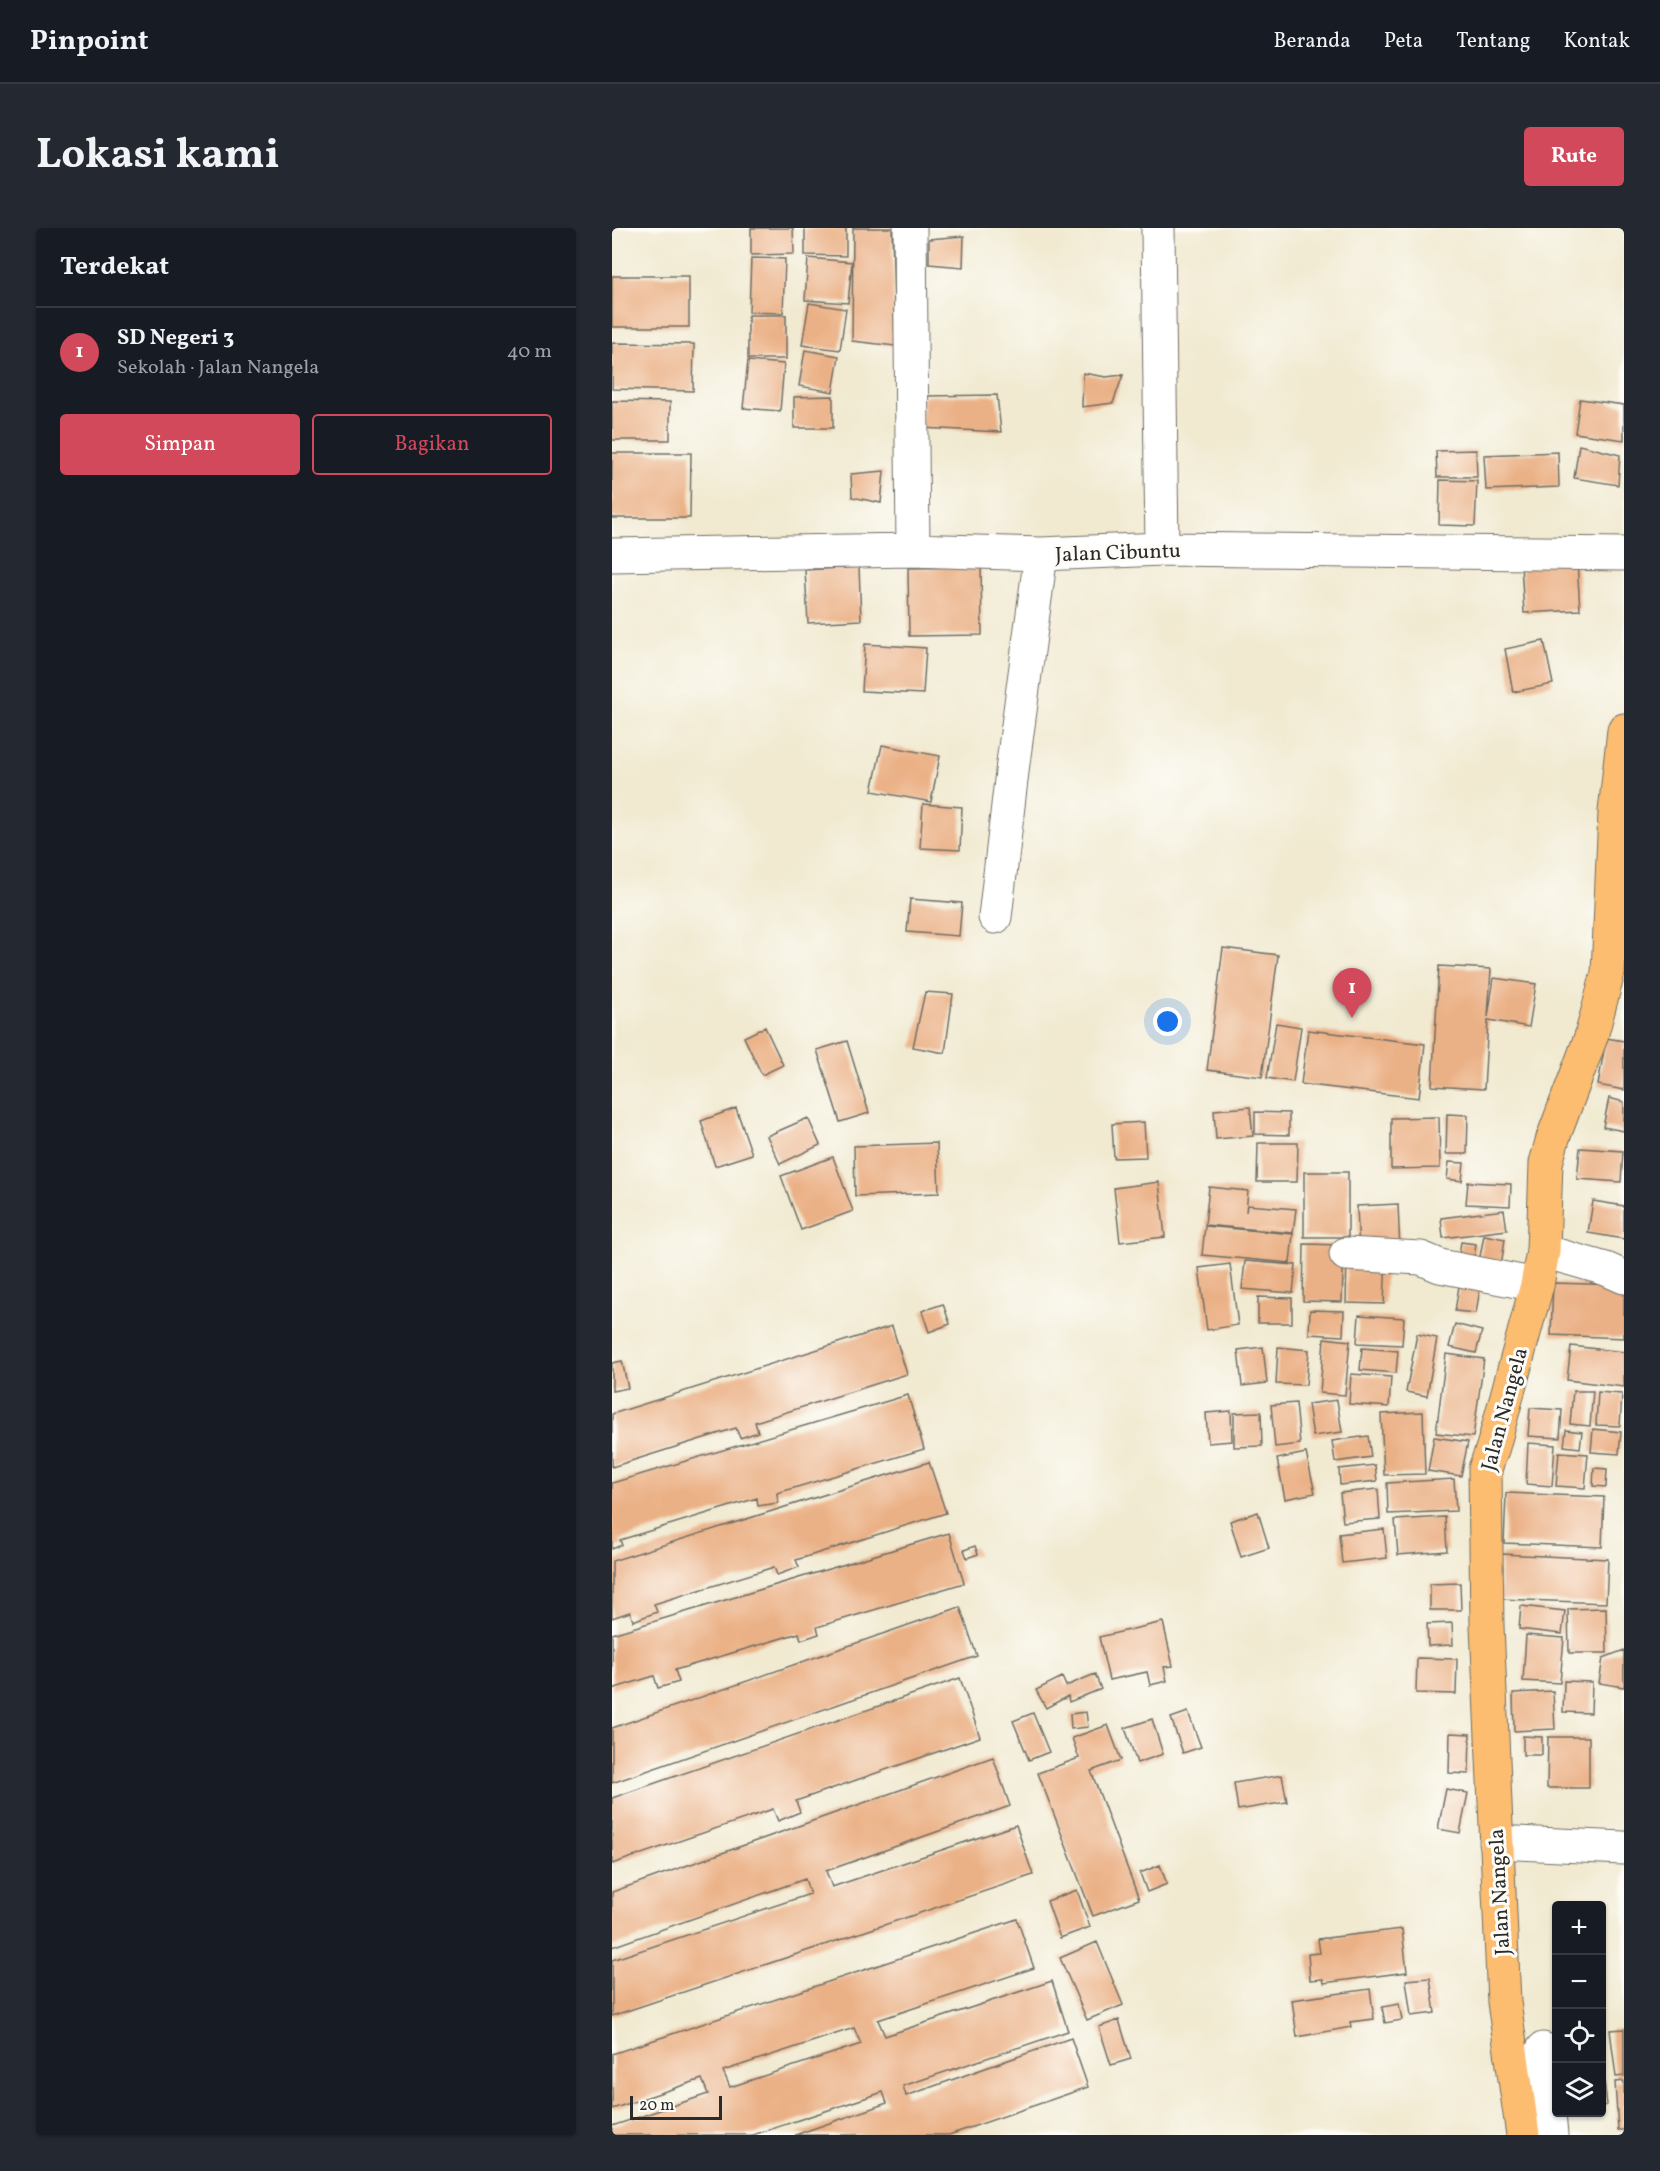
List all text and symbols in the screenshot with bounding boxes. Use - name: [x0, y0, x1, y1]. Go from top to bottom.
- text: Pinpoint: [30, 22, 148, 61]
- text: Beranda: [1273, 27, 1351, 56]
- text: Peta: [1384, 27, 1423, 56]
- text: Tentang: [1456, 27, 1531, 56]
- text: Kontak: [1564, 27, 1630, 56]
- text: Lokasi kami: [36, 127, 280, 186]
- button: Rute: [1524, 127, 1624, 186]
- text: Terdekat: [60, 249, 169, 285]
- text: SD Negeri 3: [117, 323, 234, 354]
- text: 1: [75, 338, 84, 366]
- text: 40 m: [507, 338, 552, 366]
- text: Sekolah · Jalan Nangela: [117, 354, 319, 382]
- button: Simpan: [60, 414, 300, 475]
- button: Bagikan: [312, 414, 552, 475]
- street label: Jalan Cibuntu: [1055, 537, 1182, 570]
- pin: 1: [1332, 968, 1372, 1018]
- your location: [1153, 1007, 1182, 1036]
- street label: Jalan Nangela: [1475, 1344, 1536, 1474]
- street label: Jalan Nangela: [1483, 1828, 1518, 1956]
- map controls: [1552, 1901, 1606, 2117]
- button: +: [1552, 1901, 1606, 1955]
- button: −: [1552, 1955, 1606, 2009]
- button: locate: [1552, 2009, 1606, 2063]
- button: layers: [1552, 2063, 1606, 2117]
- scale bar: [630, 2093, 722, 2120]
- text: 20 m: [639, 2095, 674, 2117]

